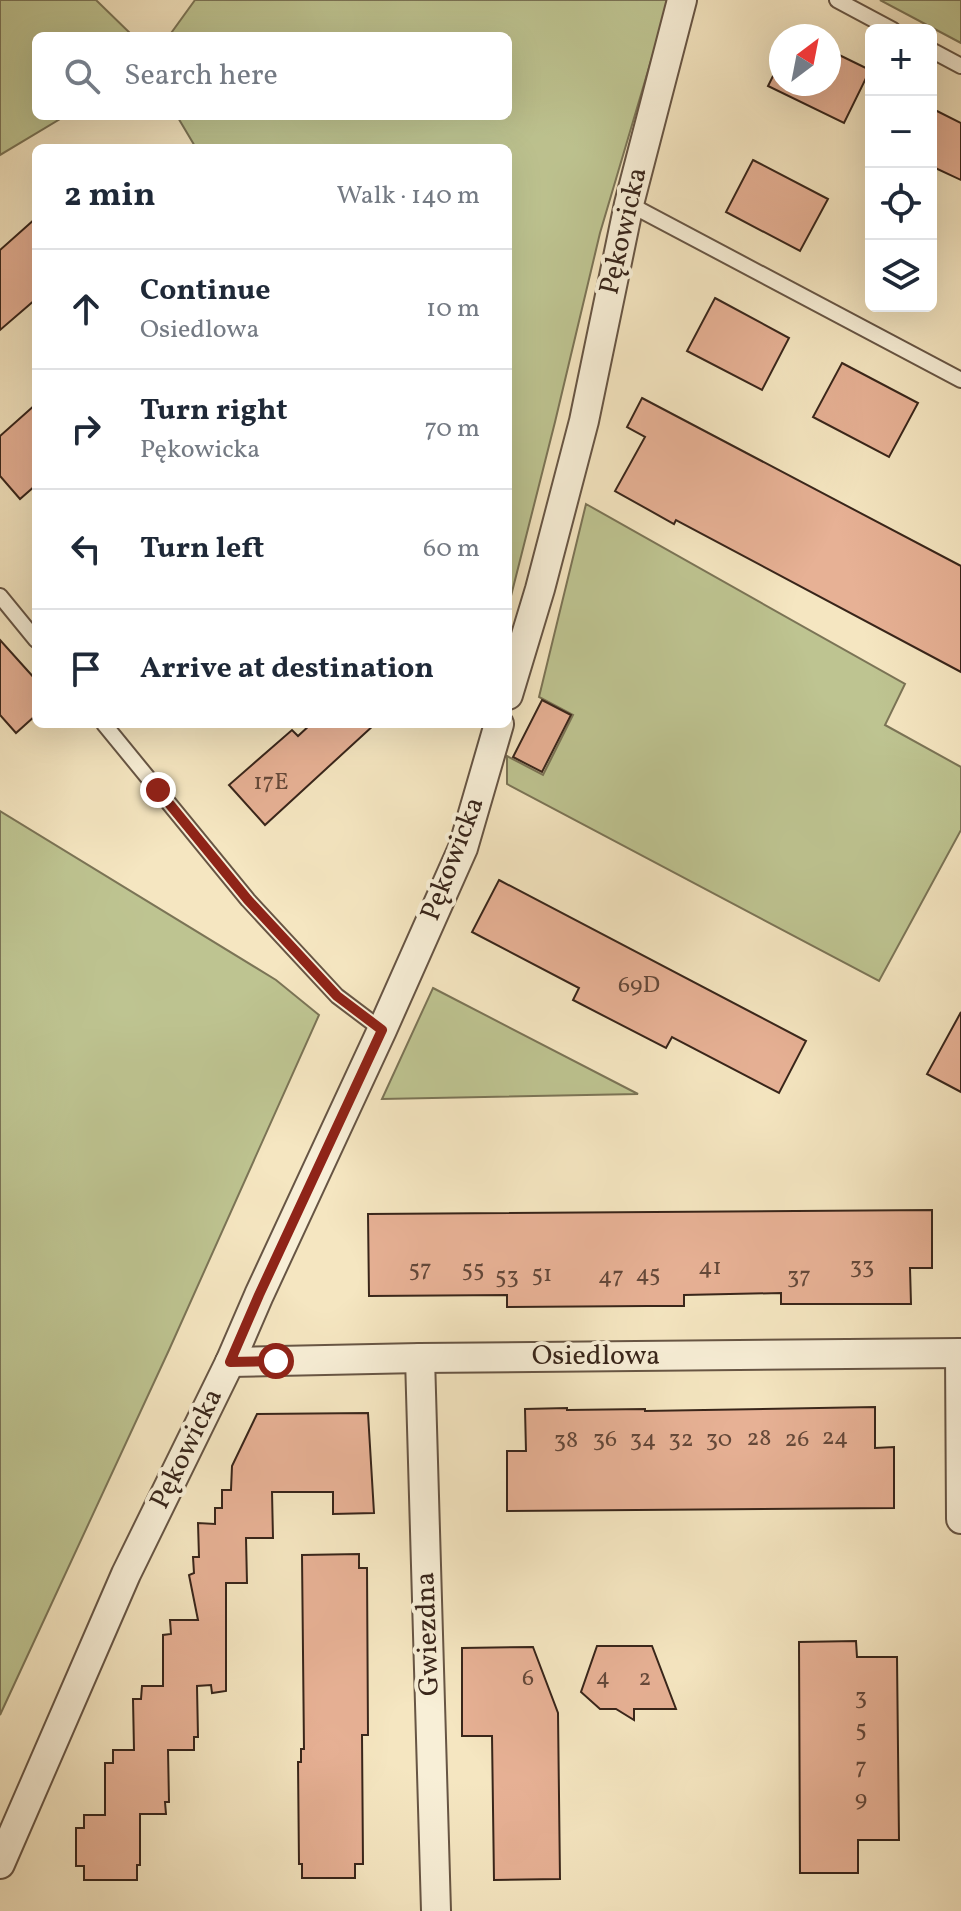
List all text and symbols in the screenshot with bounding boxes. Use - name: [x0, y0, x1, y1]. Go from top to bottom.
- north arrow: [769, 24, 841, 96]
- map controls: [865, 24, 937, 312]
- button: +: [865, 24, 937, 96]
- search box: [32, 32, 512, 120]
- icon: search: [60, 54, 104, 98]
- text: Search here: [124, 55, 278, 97]
- button: −: [865, 96, 937, 168]
- street label: Pękowicka: [590, 163, 658, 299]
- button: locate: [865, 168, 937, 240]
- text: 2 min: [64, 173, 156, 220]
- text: Walk · 140 m: [336, 178, 480, 214]
- button: layers: [865, 240, 937, 312]
- text: Continue: [140, 270, 271, 312]
- icon: ahead: [64, 287, 108, 331]
- text: 10 m: [426, 291, 480, 327]
- text: Osiedlowa: [140, 312, 259, 348]
- text: Turn right: [140, 390, 288, 432]
- icon: right: [64, 407, 108, 451]
- text: 70 m: [425, 411, 480, 447]
- text: Pękowicka: [140, 432, 260, 468]
- icon: left: [64, 527, 108, 571]
- text: Turn left: [140, 528, 264, 570]
- text: 60 m: [423, 531, 480, 567]
- icon: arrive: [64, 647, 108, 691]
- text: Arrive at destination: [140, 648, 434, 690]
- house number: 17E: [253, 766, 289, 800]
- route end: [140, 772, 176, 808]
- street label: Pękowicka: [412, 792, 494, 926]
- house number: 69D: [618, 969, 660, 1003]
- house number: 33: [850, 1250, 874, 1284]
- house number: 41: [698, 1251, 722, 1285]
- house number: 57: [408, 1253, 432, 1287]
- house number: 55: [461, 1253, 485, 1287]
- house number: 51: [532, 1258, 552, 1292]
- house number: 45: [635, 1258, 661, 1292]
- house number: 53: [495, 1260, 519, 1294]
- house number: 47: [598, 1260, 624, 1294]
- house number: 37: [787, 1260, 811, 1294]
- street label: Osiedlowa: [532, 1337, 660, 1376]
- route start: [258, 1343, 294, 1379]
- street label: Pękowicka: [141, 1382, 233, 1516]
- house number: 24: [822, 1421, 848, 1455]
- house number: 28: [746, 1422, 772, 1456]
- house number: 36: [593, 1423, 617, 1457]
- house number: 34: [630, 1423, 656, 1457]
- house number: 32: [668, 1423, 694, 1457]
- house number: 30: [706, 1423, 732, 1457]
- house number: 26: [784, 1423, 810, 1457]
- house number: 38: [554, 1424, 578, 1458]
- street label: Gwiezdna: [406, 1571, 450, 1697]
- house number: 4: [596, 1661, 610, 1695]
- house number: 6: [522, 1662, 534, 1696]
- house number: 2: [639, 1662, 651, 1696]
- house number: 3: [855, 1681, 867, 1715]
- house number: 5: [855, 1713, 867, 1747]
- house number: 7: [855, 1751, 867, 1785]
- house number: 9: [855, 1783, 867, 1817]

